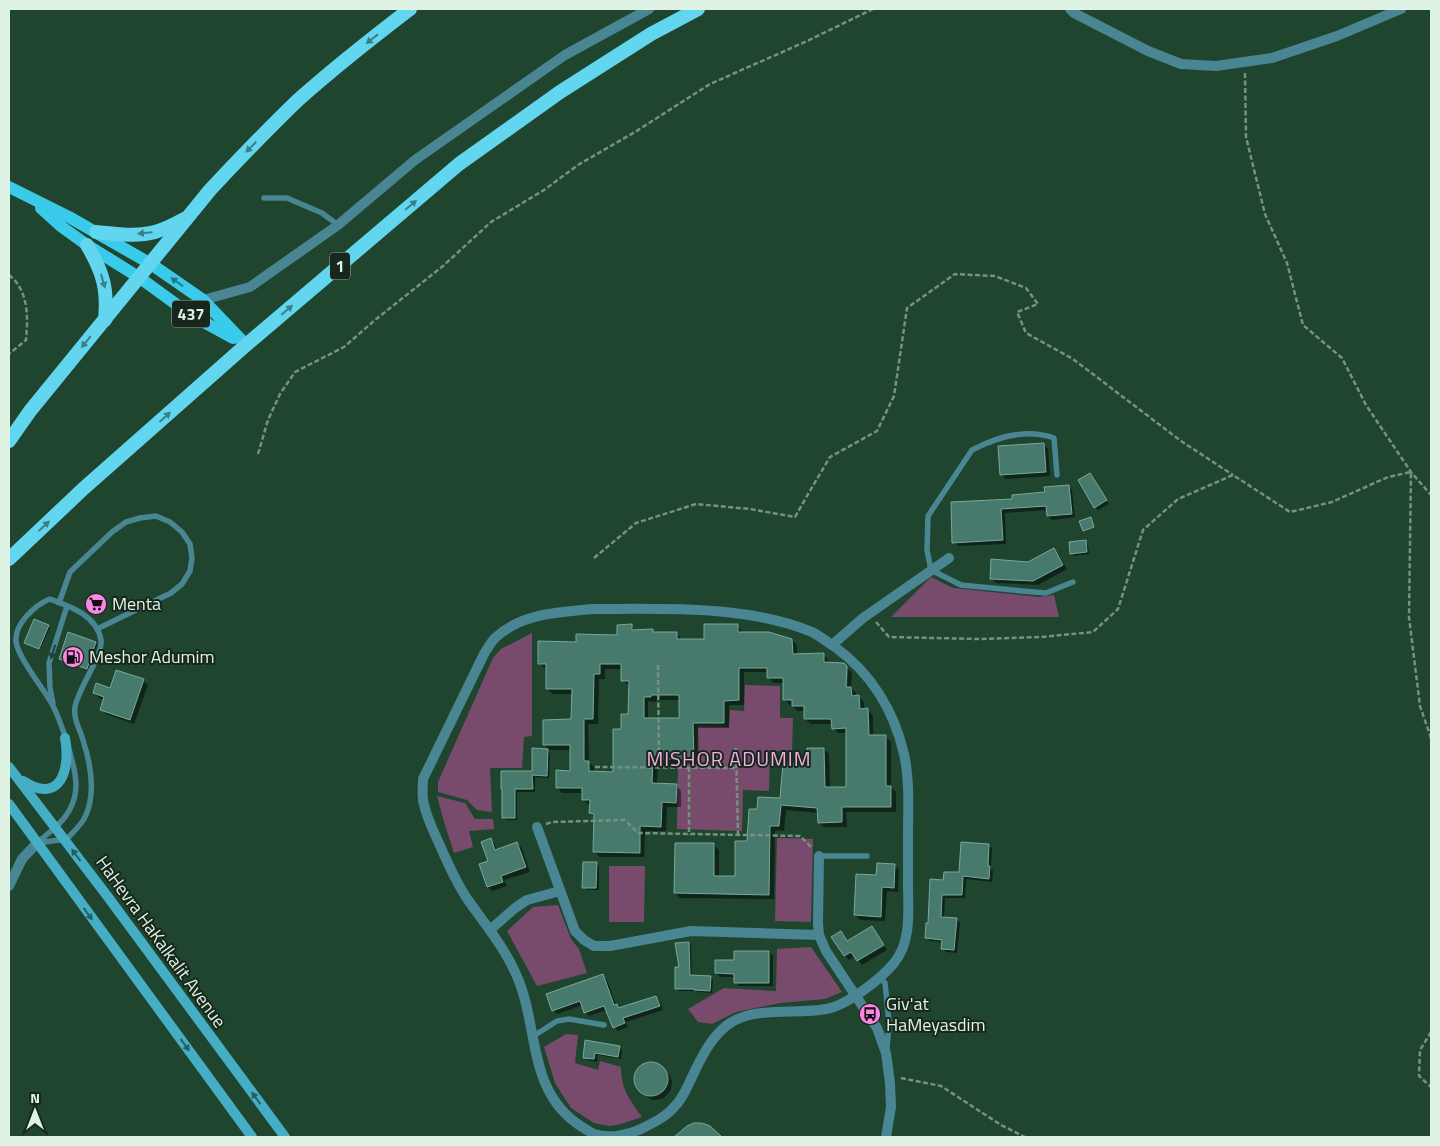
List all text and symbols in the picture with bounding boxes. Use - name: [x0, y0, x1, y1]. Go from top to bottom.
- one-way arrow: [366, 33, 379, 44]
- one-way arrow: [245, 141, 257, 153]
- one-way arrow: [404, 199, 417, 210]
- one-way arrow: [136, 229, 152, 237]
- road number: 1: [330, 252, 350, 280]
- one-way arrow: [100, 274, 108, 289]
- one-way arrow: [170, 277, 184, 287]
- road number: 437: [172, 300, 210, 328]
- one-way arrow: [281, 304, 293, 316]
- one-way arrow: [81, 336, 92, 349]
- one-way arrow: [159, 412, 171, 423]
- one-way arrow: [38, 520, 50, 532]
- place label: Menta: [112, 590, 161, 617]
- supermarket icon: Menta: [84, 592, 108, 616]
- place label: Meshor Adumim: [89, 643, 215, 670]
- one-way arrow: [48, 645, 56, 660]
- fuel station icon: Meshor Adumim: [61, 645, 85, 669]
- district label: MISHOR ADUMIM: [646, 743, 812, 774]
- one-way arrow: [71, 849, 82, 862]
- street label: HaHevra HaKalkalit Avenue: [90, 850, 233, 1033]
- one-way arrow: [83, 907, 93, 921]
- place label: Giv'at HaMeyasdim: [886, 990, 986, 1038]
- bus stop icon: Giv'at HaMeyasdim: [858, 1002, 882, 1026]
- one-way arrow: [179, 1038, 190, 1051]
- north arrow: [10, 1086, 60, 1136]
- text: N: [30, 1087, 40, 1108]
- one-way arrow: [251, 1091, 261, 1105]

